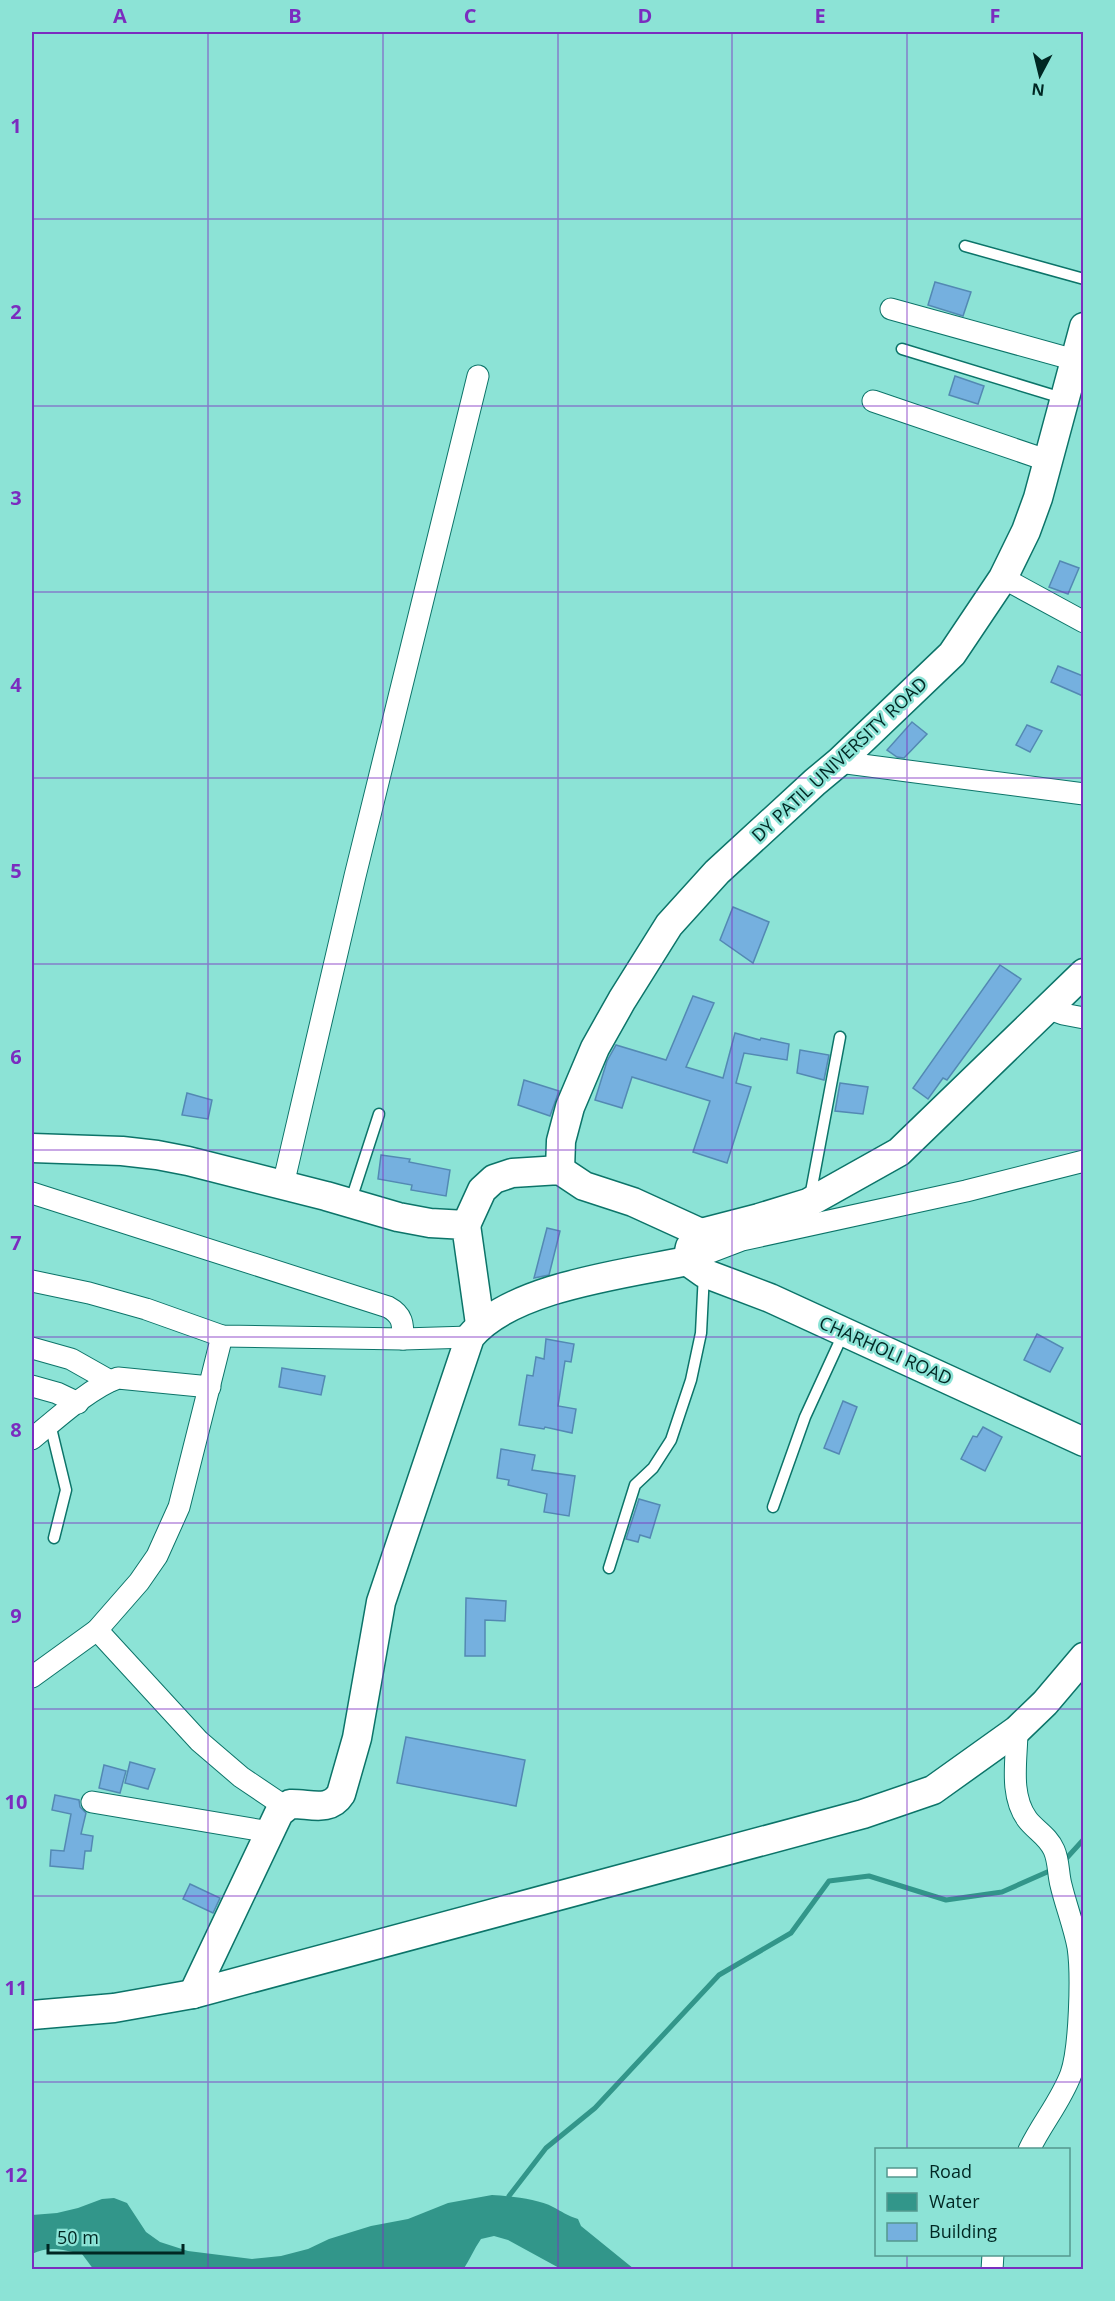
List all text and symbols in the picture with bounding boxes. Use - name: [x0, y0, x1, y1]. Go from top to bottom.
- text: A: [113, 2, 127, 29]
- text: B: [288, 2, 302, 29]
- text: C: [464, 2, 477, 29]
- text: D: [638, 2, 652, 29]
- text: E: [814, 2, 826, 29]
- text: F: [990, 2, 1000, 29]
- north arrow: [1010, 45, 1070, 105]
- text: N: [1030, 78, 1046, 102]
- text: 1: [10, 112, 22, 139]
- text: 2: [10, 298, 22, 325]
- text: 3: [10, 484, 22, 511]
- text: 4: [10, 671, 22, 698]
- street label: DY PATIL UNIVERSITY ROAD: [746, 671, 932, 847]
- text: 5: [10, 857, 22, 884]
- text: 6: [10, 1043, 22, 1070]
- text: 7: [10, 1229, 22, 1256]
- street label: CHARHOLI ROAD: [816, 1310, 956, 1390]
- text: 8: [10, 1416, 22, 1443]
- text: 9: [10, 1602, 22, 1629]
- text: 10: [5, 1788, 27, 1815]
- text: 11: [5, 1974, 27, 2001]
- legend: [875, 2148, 1070, 2256]
- text: Road: [929, 2159, 972, 2183]
- text: 12: [5, 2161, 27, 2188]
- text: Water: [929, 2189, 980, 2213]
- scale bar: [48, 2217, 183, 2255]
- text: Building: [929, 2219, 997, 2243]
- text: 50 m: [57, 2225, 99, 2249]

